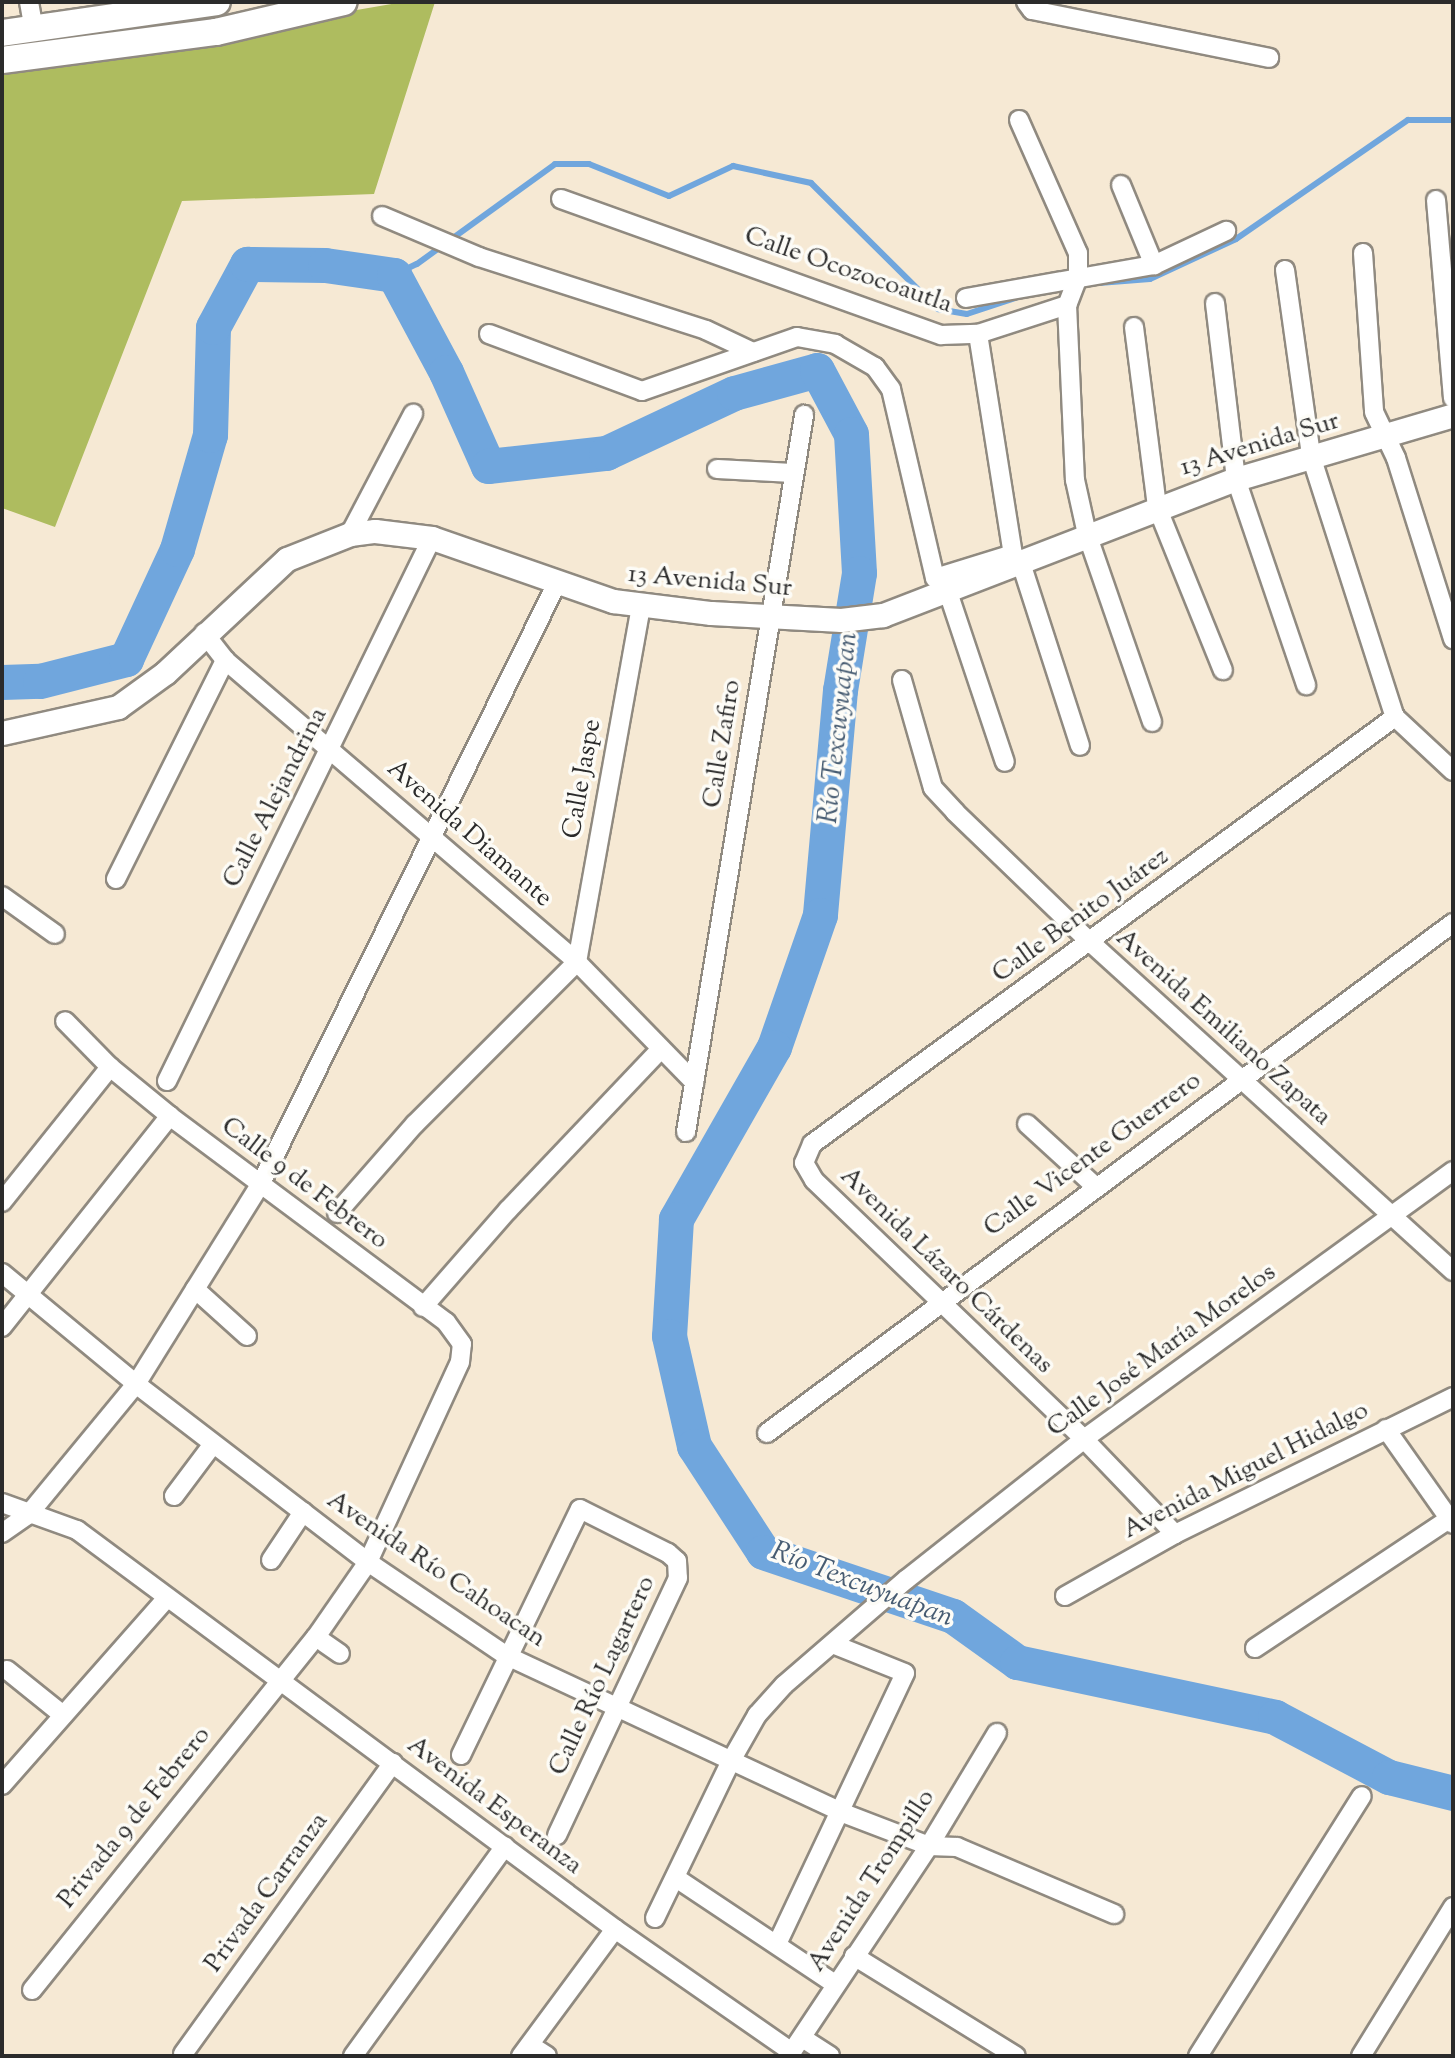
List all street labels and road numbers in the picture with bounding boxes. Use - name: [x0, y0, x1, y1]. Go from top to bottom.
- street label: Calle Ocozocoautla: [740, 221, 956, 321]
- street label: 13 Avenida Sur: [1177, 406, 1343, 484]
- street label: 13 Avenida Sur: [627, 559, 793, 605]
- street label: Calle Zafiro: [697, 678, 749, 810]
- street label: Calle Alejandrina: [217, 703, 335, 893]
- street label: Calle Jaspe: [557, 717, 609, 841]
- street label: Avenida Diamante: [380, 754, 558, 914]
- street label: Calle Benito Juárez: [987, 842, 1175, 990]
- street label: Avenida Emiliano Zapata: [1109, 923, 1337, 1133]
- street label: Calle Vicente Guerrero: [978, 1066, 1208, 1244]
- street label: Calle 9 de Febrero: [214, 1111, 394, 1257]
- street label: Avenida Lázaro Cárdenas: [833, 1161, 1059, 1381]
- street label: Calle José María Morelos: [1042, 1258, 1282, 1444]
- street label: Avenida Miguel Hidalgo: [1118, 1396, 1374, 1546]
- street label: Avenida Río Cahoacan: [320, 1485, 552, 1655]
- street label: Calle Río Lagartero: [543, 1571, 663, 1781]
- street label: Privada 9 de Febrero: [52, 1721, 218, 1915]
- street label: Avenida Esperanza: [400, 1730, 588, 1882]
- street label: Avenida Trompillo: [801, 1784, 943, 1978]
- street label: Privada Carranza: [199, 1807, 335, 1979]

